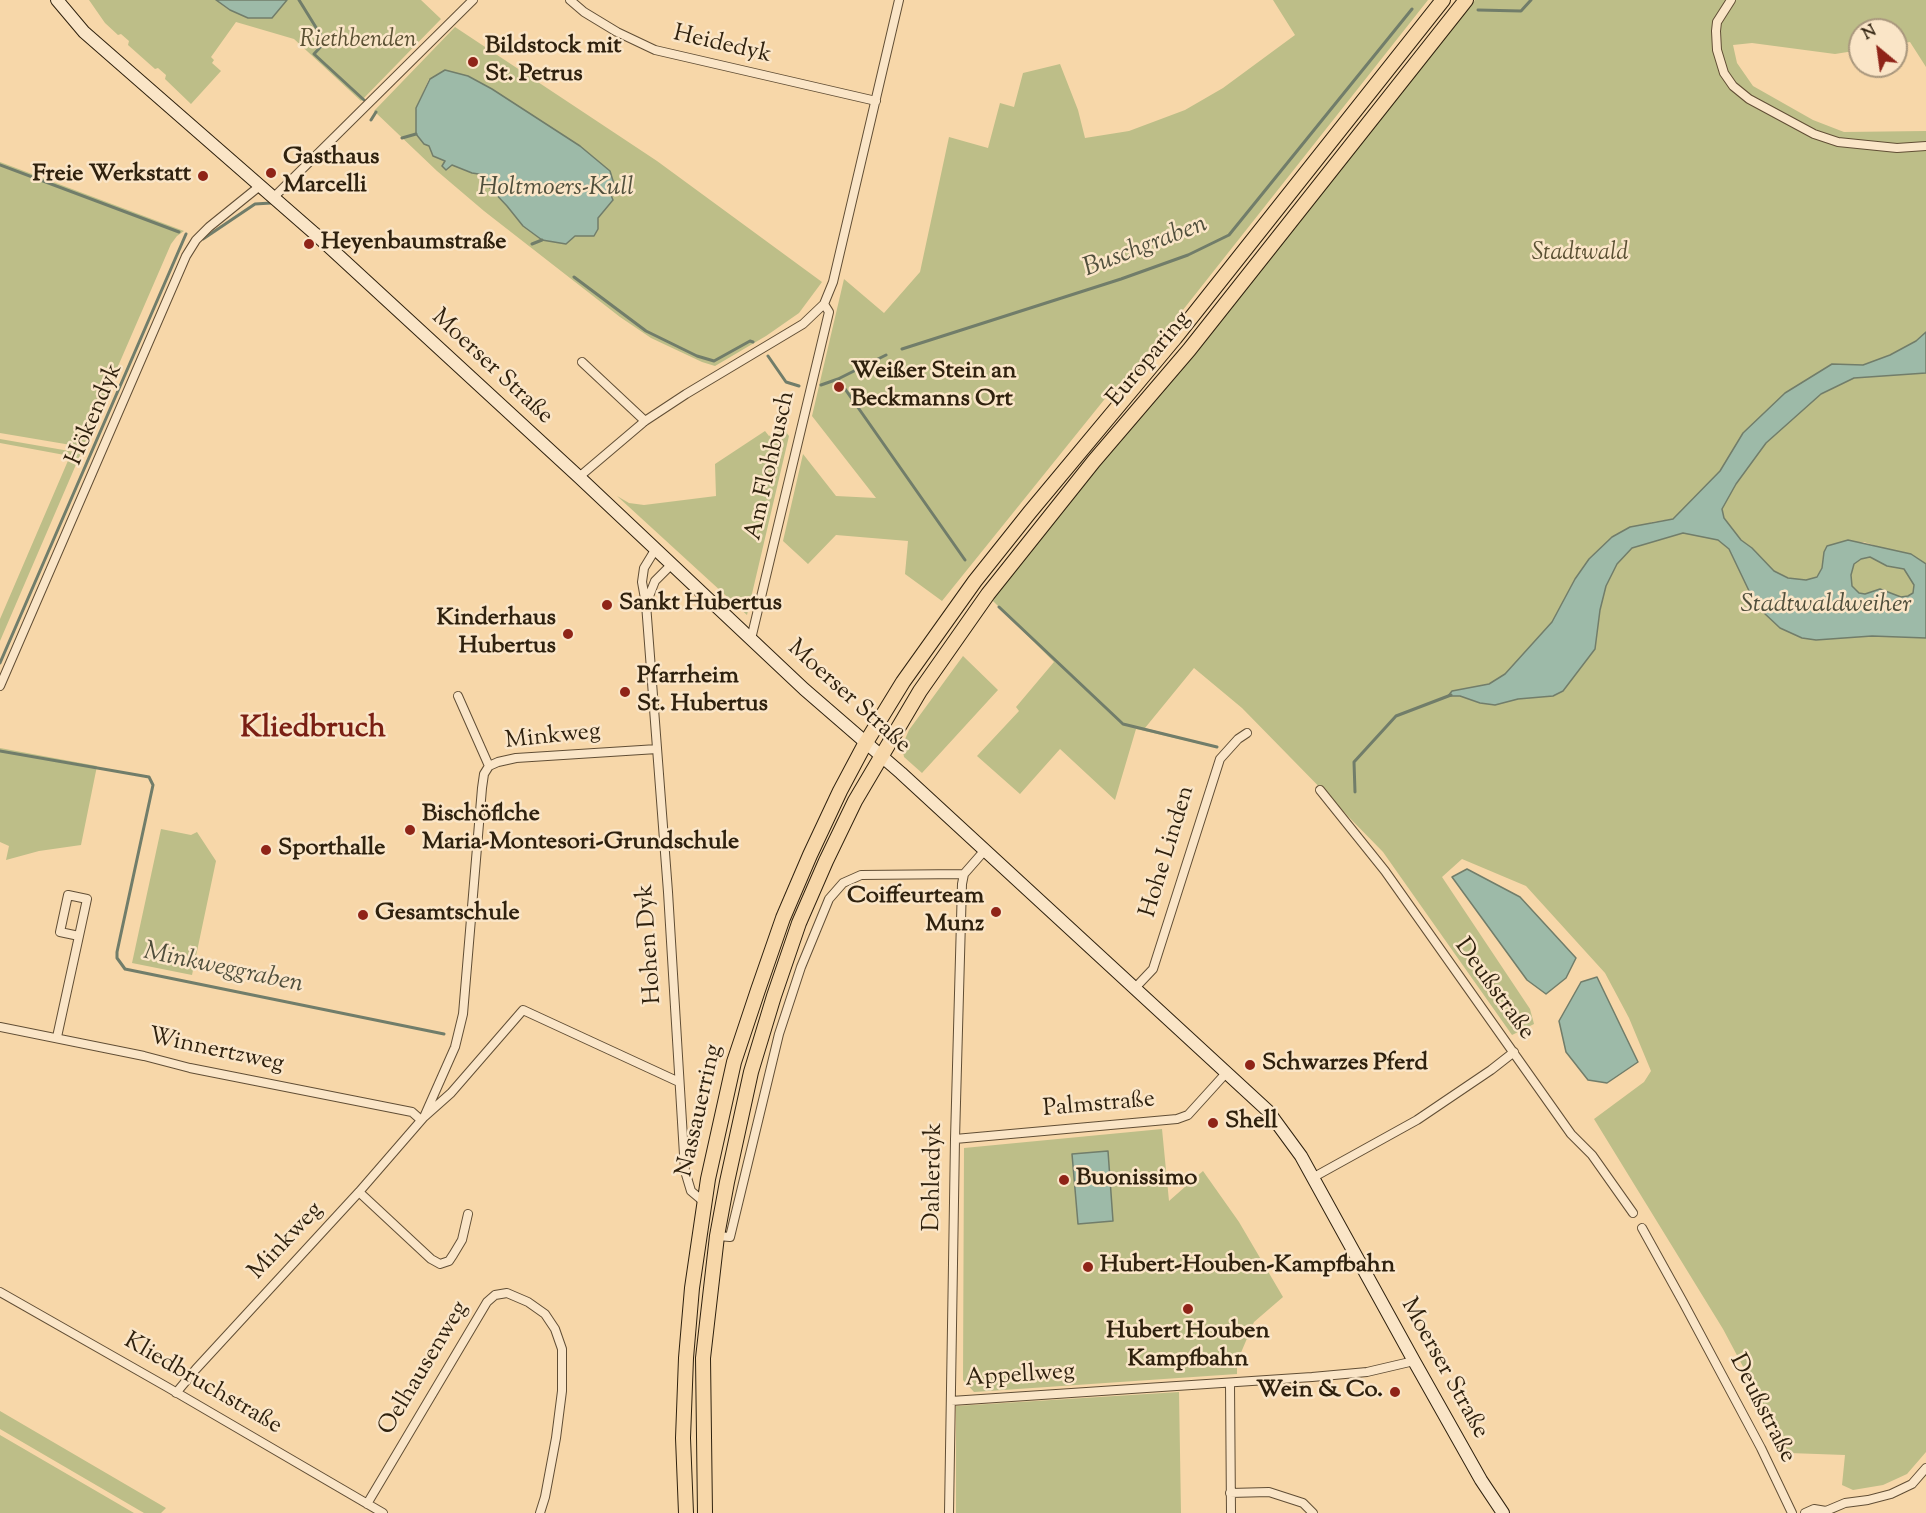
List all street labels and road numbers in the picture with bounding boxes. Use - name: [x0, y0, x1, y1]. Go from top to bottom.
- street label: Heidedyk: [670, 21, 774, 71]
- street label: Moerser Straße: [424, 304, 558, 432]
- street label: Europaring: [1102, 306, 1198, 414]
- street label: Hökendyk: [62, 360, 130, 470]
- street label: Am Flohbusch: [741, 389, 803, 543]
- street label: Moerser Straße: [780, 635, 916, 761]
- street label: Minkweg: [504, 719, 602, 757]
- street label: Hohe Linden: [1135, 783, 1203, 921]
- street label: Hohen Dyk: [632, 883, 670, 1005]
- street label: Deußstraße: [1447, 934, 1539, 1046]
- street label: Winnertzweg: [146, 1024, 286, 1080]
- street label: Nassauerring: [672, 1042, 730, 1180]
- street label: Palmstraße: [1042, 1087, 1156, 1125]
- street label: Dahlerdyk: [920, 1122, 950, 1232]
- street label: Minkweg: [244, 1197, 330, 1287]
- street label: Moerser Straße: [1393, 1294, 1493, 1444]
- street label: Oelhausenweg: [374, 1297, 476, 1441]
- street label: Kliedbruchstraße: [118, 1328, 286, 1442]
- street label: Deußstraße: [1721, 1350, 1801, 1468]
- street label: Appellweg: [964, 1359, 1076, 1395]

